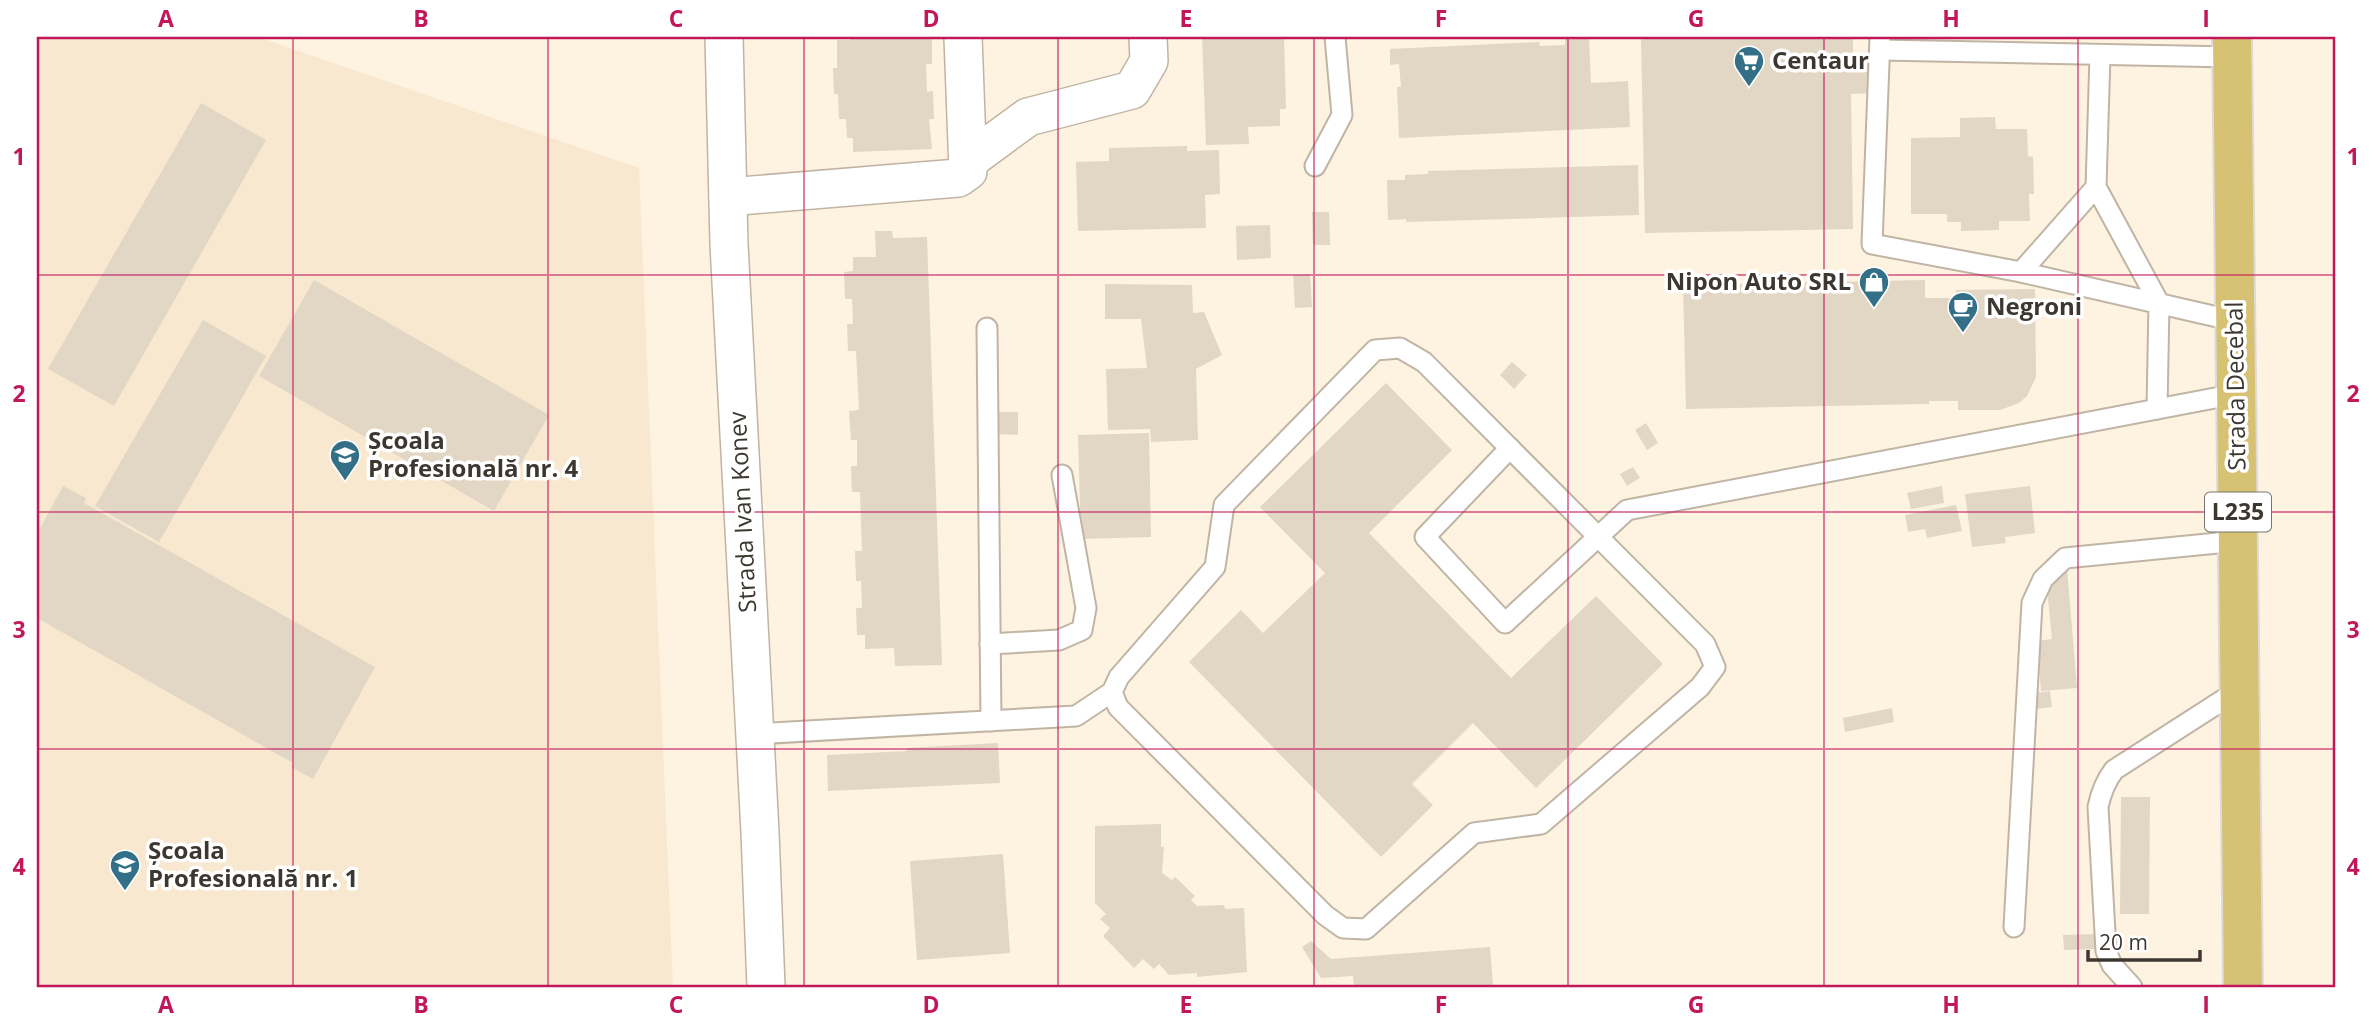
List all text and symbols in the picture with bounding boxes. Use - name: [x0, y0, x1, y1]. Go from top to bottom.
- text: A: [158, 2, 174, 34]
- text: B: [413, 2, 429, 34]
- text: C: [669, 2, 683, 34]
- text: D: [922, 2, 940, 34]
- text: E: [1180, 2, 1192, 34]
- text: F: [1435, 2, 1447, 34]
- text: G: [1688, 2, 1704, 34]
- text: H: [1942, 2, 1960, 34]
- text: I: [2202, 2, 2210, 34]
- place label: Centaur: [1772, 43, 1869, 76]
- supermarket icon: Centaur: [1732, 44, 1766, 88]
- text: 1: [12, 140, 26, 172]
- text: 1: [2346, 140, 2360, 172]
- place label: Nipon Auto SRL: [1666, 264, 1851, 297]
- shop icon: Nipon Auto SRL: [1857, 265, 1891, 309]
- place label: Negroni: [1986, 289, 2082, 322]
- cafe icon: Negroni: [1946, 290, 1980, 334]
- street label: Strada Decebal: [2217, 301, 2252, 471]
- text: 2: [12, 377, 26, 409]
- text: 2: [2346, 377, 2360, 409]
- street label: Strada Ivan Konev: [720, 411, 763, 614]
- place label: Școala Profesională nr. 4: [368, 423, 578, 484]
- school or university icon: Școala Profesională nr. 4: [328, 438, 362, 482]
- road number: L235: [2205, 492, 2271, 532]
- text: 3: [12, 613, 26, 645]
- text: 3: [2346, 613, 2360, 645]
- place label: Școala Profesională nr. 1: [148, 833, 358, 894]
- school or university icon: Școala Profesională nr. 1: [108, 848, 142, 892]
- text: 4: [12, 850, 26, 882]
- text: 4: [2346, 850, 2360, 882]
- scale bar: [2088, 919, 2200, 963]
- text: 20 m: [2099, 928, 2148, 956]
- text: A: [158, 988, 174, 1020]
- text: B: [413, 988, 429, 1020]
- text: C: [669, 988, 683, 1020]
- text: D: [922, 988, 940, 1020]
- text: E: [1180, 988, 1192, 1020]
- text: F: [1435, 988, 1447, 1020]
- text: G: [1688, 988, 1704, 1020]
- text: H: [1942, 988, 1960, 1020]
- text: I: [2202, 988, 2210, 1020]

